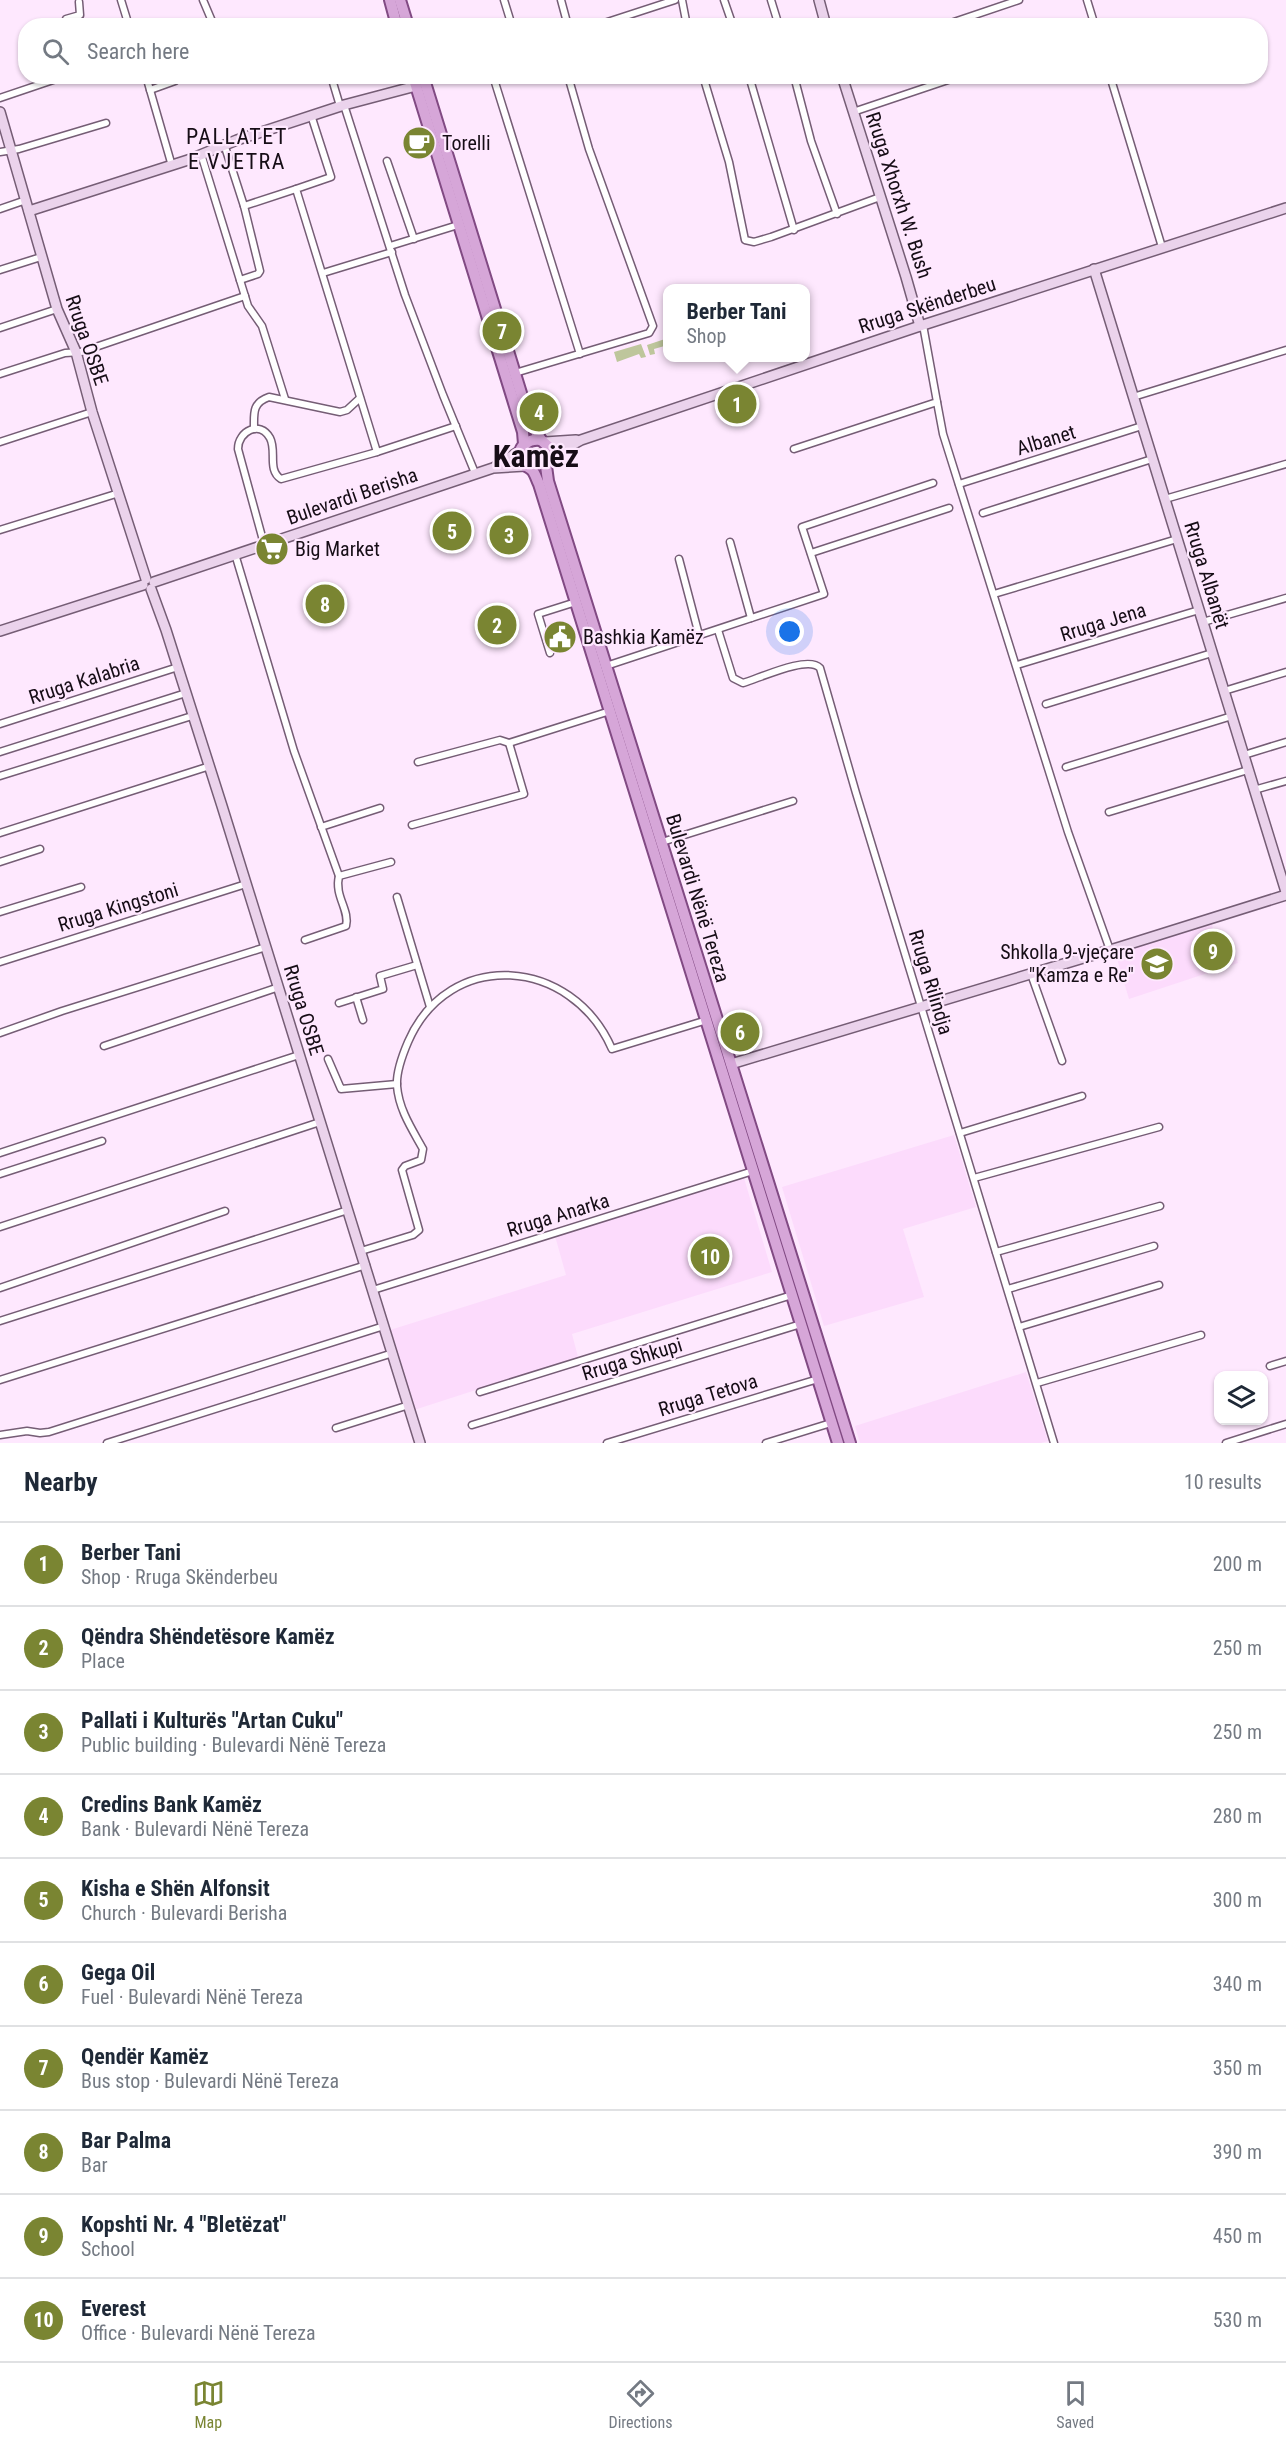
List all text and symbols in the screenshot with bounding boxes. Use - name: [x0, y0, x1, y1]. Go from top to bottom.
- search box: [18, 18, 1268, 84]
- icon: search: [39, 35, 72, 68]
- text: Search here: [87, 39, 189, 64]
- street label: Rruga Xhorxh W. Bush: [861, 109, 937, 281]
- district label: PALLATET E VJETRA: [186, 124, 288, 174]
- cafe icon: Torelli: [401, 125, 437, 161]
- place label: Torelli: [442, 131, 491, 155]
- street label: Rruga Skënderbeu: [855, 271, 999, 339]
- popup: [663, 284, 810, 362]
- street label: Rruga OSBE: [60, 292, 114, 388]
- text: Berber Tani: [686, 299, 787, 324]
- pin: 7: [482, 308, 522, 354]
- text: Shop: [686, 324, 726, 348]
- pin: 1: [718, 382, 756, 426]
- pin: 4: [520, 390, 558, 434]
- street label: Albanet: [1014, 420, 1079, 460]
- district label: Kamëz: [493, 437, 579, 475]
- street label: Bulevardi Berisha: [283, 462, 421, 530]
- pin: 5: [432, 508, 472, 554]
- pin: 3: [490, 512, 528, 558]
- street label: Rruga Albanët: [1179, 518, 1235, 632]
- supermarket icon: Big Market: [254, 531, 290, 567]
- place label: Big Market: [295, 537, 380, 561]
- pin: 8: [306, 582, 344, 626]
- street label: Rruga Jena: [1057, 598, 1149, 646]
- pin: 2: [478, 602, 516, 648]
- your location: [775, 617, 804, 646]
- public building icon: Bashkia Kamëz: [542, 619, 578, 655]
- place label: Bashkia Kamëz: [583, 625, 704, 649]
- street label: Rruga Kalabria: [26, 651, 142, 709]
- street label: Bulevardi Nënë Tereza: [661, 811, 735, 985]
- street label: Rruga Kingstoni: [55, 877, 181, 937]
- street label: Rruga Rilindja: [904, 927, 958, 1037]
- pin: 9: [1194, 928, 1232, 974]
- place label: Shkolla 9-vjeçare "Kamza e Re": [1000, 940, 1134, 987]
- school or university icon: Shkolla 9-vjeçare "Kamza e Re": [1139, 946, 1175, 982]
- street label: Rruga OSBE: [279, 962, 329, 1058]
- pin: 6: [720, 1010, 760, 1054]
- street label: Rruga Anarka: [504, 1188, 612, 1242]
- pin: 10: [690, 1234, 730, 1278]
- street label: Rruga Shkupi: [579, 1332, 685, 1386]
- street label: Rruga Tetova: [656, 1369, 760, 1421]
- map controls: [1214, 1371, 1268, 1425]
- button: layers: [1214, 1371, 1268, 1425]
- text: Nearby: [24, 1467, 98, 1497]
- text: 10 results: [1184, 1470, 1262, 1494]
- text: Berber Tani: [81, 1540, 181, 1565]
- text: 1: [38, 1552, 49, 1576]
- text: 200 m: [1213, 1552, 1262, 1576]
- text: Shop · Rruga Skënderbeu: [81, 1565, 278, 1589]
- text: Qëndra Shëndetësore Kamëz: [81, 1624, 335, 1649]
- text: 2: [38, 1636, 49, 1660]
- text: 250 m: [1213, 1636, 1262, 1660]
- text: Place: [81, 1649, 125, 1673]
- text: Pallati i Kulturës "Artan Cuku": [81, 1708, 343, 1733]
- text: 3: [38, 1720, 49, 1744]
- text: 250 m: [1213, 1720, 1262, 1744]
- text: Public building · Bulevardi Nënë Tereza: [81, 1733, 386, 1757]
- text: Credins Bank Kamëz: [81, 1792, 262, 1817]
- text: 4: [38, 1804, 49, 1828]
- text: 280 m: [1213, 1804, 1262, 1828]
- text: Bank · Bulevardi Nënë Tereza: [81, 1817, 309, 1841]
- text: Kisha e Shën Alfonsit: [81, 1876, 270, 1901]
- text: 5: [38, 1888, 49, 1912]
- text: 300 m: [1213, 1888, 1262, 1912]
- text: Church · Bulevardi Berisha: [81, 1901, 287, 1925]
- text: Gega Oil: [81, 1960, 155, 1985]
- text: 6: [38, 1972, 49, 1996]
- text: 340 m: [1213, 1972, 1262, 1996]
- text: Fuel · Bulevardi Nënë Tereza: [81, 1985, 303, 2009]
- text: Qendër Kamëz: [81, 2044, 209, 2069]
- text: 7: [38, 2056, 49, 2080]
- text: 350 m: [1213, 2056, 1262, 2080]
- text: Bus stop · Bulevardi Nënë Tereza: [81, 2069, 339, 2093]
- text: Bar Palma: [81, 2128, 171, 2153]
- text: 8: [38, 2140, 49, 2164]
- text: 390 m: [1213, 2140, 1262, 2164]
- text: Bar: [81, 2153, 108, 2177]
- text: Kopshti Nr. 4 "Bletëzat": [81, 2212, 286, 2237]
- text: 9: [38, 2224, 49, 2248]
- text: 450 m: [1213, 2224, 1262, 2248]
- text: School: [81, 2237, 135, 2261]
- text: Everest: [81, 2296, 146, 2321]
- text: 10: [33, 2308, 54, 2332]
- text: 530 m: [1213, 2308, 1262, 2332]
- text: Office · Bulevardi Nënë Tereza: [81, 2321, 316, 2345]
- tab: Map: [192, 2377, 225, 2432]
- tab: Directions: [609, 2377, 672, 2432]
- tab: Saved: [1056, 2377, 1094, 2432]

